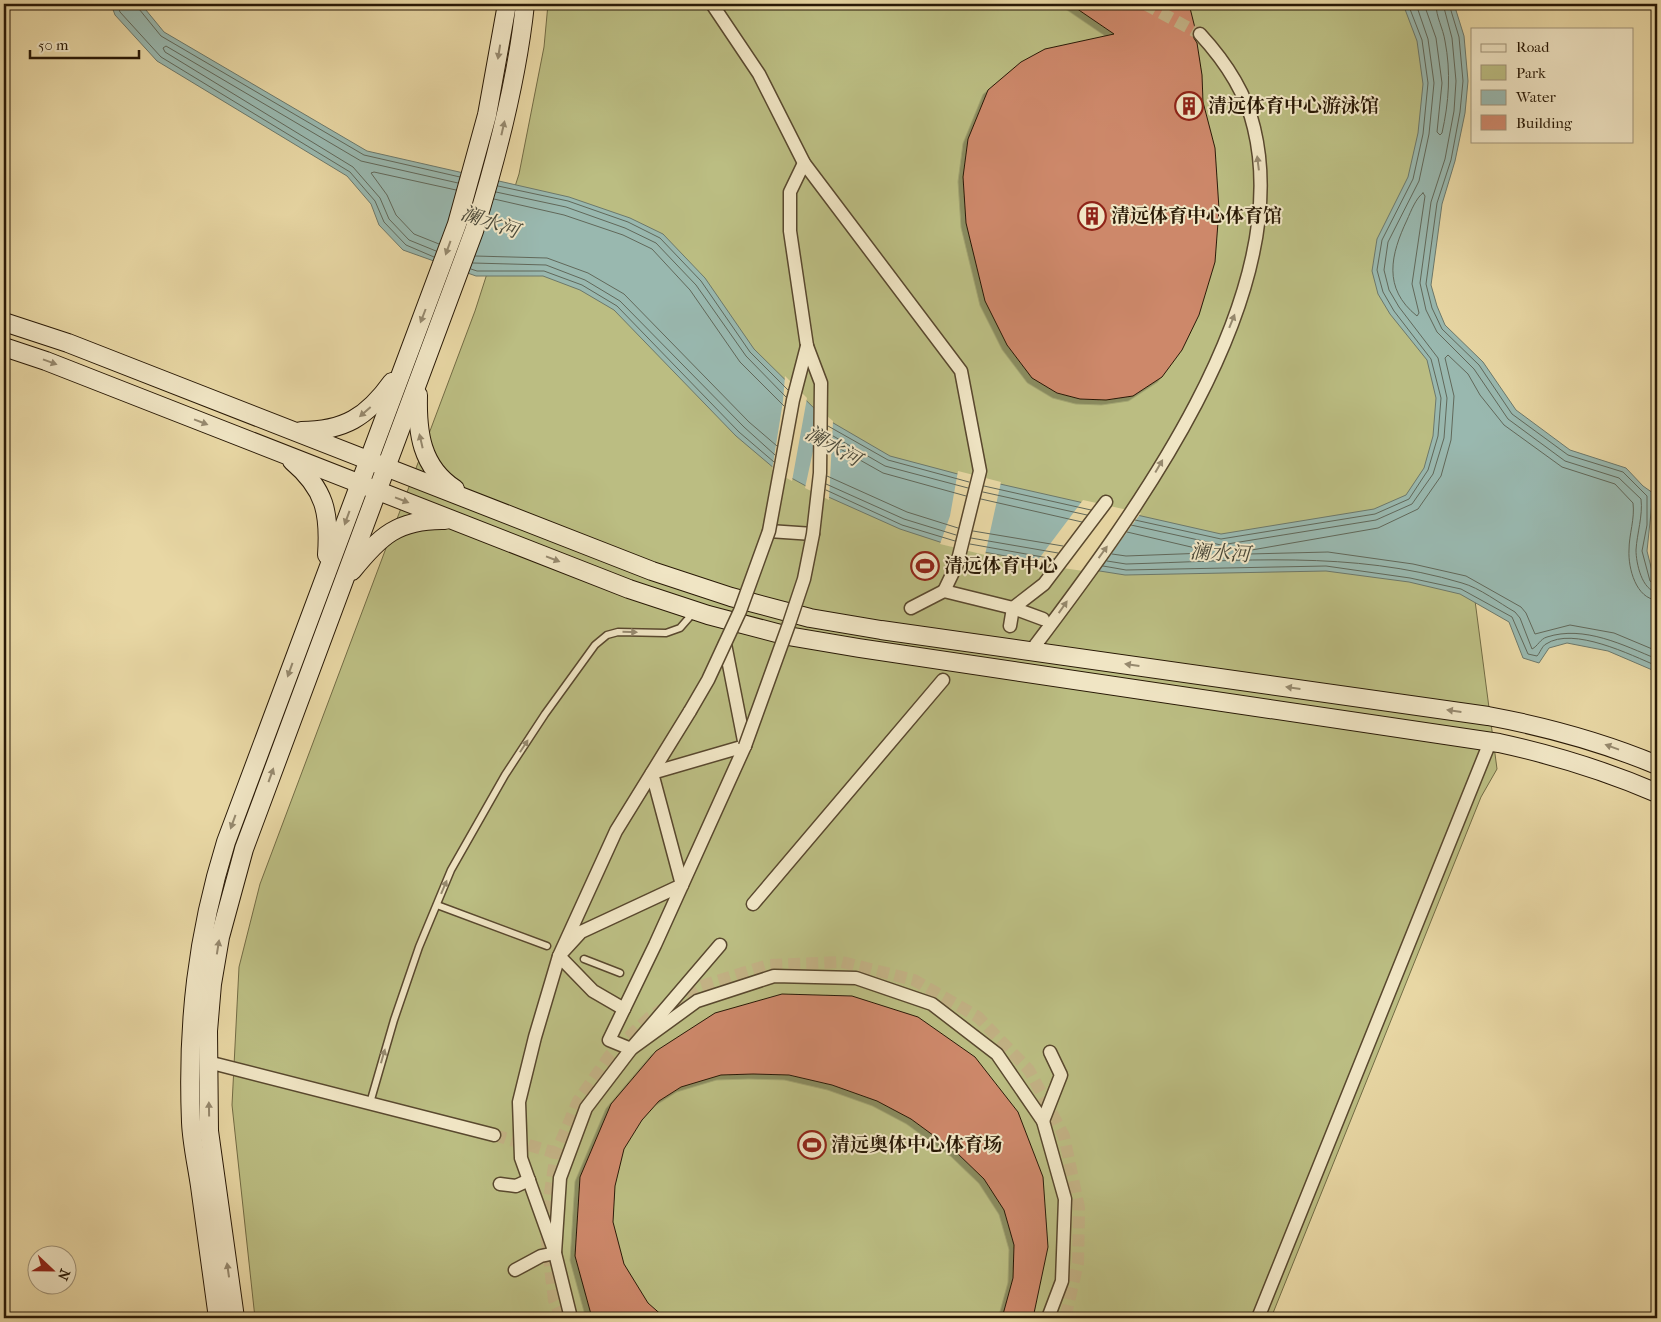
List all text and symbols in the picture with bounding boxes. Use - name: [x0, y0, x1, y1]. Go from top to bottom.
- scale bar: [30, 28, 139, 60]
- legend: [1471, 28, 1634, 142]
- text: 50 m: [38, 36, 69, 54]
- text: Road: [1516, 38, 1550, 56]
- one-way arrow: [495, 44, 503, 60]
- text: Park: [1516, 64, 1546, 82]
- text: Water: [1515, 88, 1556, 106]
- building icon: 清远体育中心游泳馆: [1174, 91, 1204, 121]
- place label: 清远体育中心游泳馆: [1208, 95, 1379, 117]
- text: Building: [1516, 114, 1573, 132]
- one-way arrow: [499, 120, 507, 135]
- one-way arrow: [1254, 155, 1262, 171]
- water label: 澜水河: [458, 201, 525, 244]
- building icon: 清远体育中心体育馆: [1077, 201, 1107, 231]
- place label: 清远体育中心体育馆: [1111, 205, 1282, 227]
- one-way arrow: [444, 241, 452, 256]
- one-way arrow: [419, 309, 426, 324]
- one-way arrow: [1228, 313, 1236, 328]
- one-way arrow: [43, 359, 57, 367]
- one-way arrow: [359, 406, 371, 418]
- one-way arrow: [194, 418, 209, 426]
- water label: 澜水河: [801, 421, 867, 472]
- one-way arrow: [417, 433, 425, 448]
- one-way arrow: [1155, 459, 1163, 474]
- one-way arrow: [394, 497, 409, 504]
- one-way arrow: [343, 510, 350, 525]
- water label: 澜水河: [1189, 540, 1254, 566]
- one-way arrow: [1098, 545, 1108, 559]
- sports icon: 清远体育中心: [910, 551, 940, 581]
- place label: 清远体育中心: [944, 555, 1058, 577]
- one-way arrow: [546, 556, 560, 564]
- one-way arrow: [1058, 601, 1068, 614]
- one-way arrow: [622, 628, 638, 636]
- one-way arrow: [1124, 661, 1140, 669]
- one-way arrow: [286, 663, 294, 678]
- one-way arrow: [1285, 684, 1301, 692]
- one-way arrow: [1446, 707, 1462, 715]
- one-way arrow: [519, 739, 529, 753]
- one-way arrow: [1604, 743, 1619, 751]
- one-way arrow: [267, 767, 275, 782]
- one-way arrow: [229, 815, 237, 830]
- one-way arrow: [441, 880, 449, 894]
- one-way arrow: [215, 939, 223, 955]
- one-way arrow: [380, 1049, 388, 1064]
- one-way arrow: [205, 1101, 213, 1117]
- sports icon: 清远奥体中心体育场: [797, 1130, 827, 1160]
- place label: 清远奥体中心体育场: [831, 1134, 1002, 1156]
- north arrow: [28, 1244, 78, 1294]
- one-way arrow: [224, 1262, 232, 1278]
- text: N: [54, 1267, 73, 1283]

